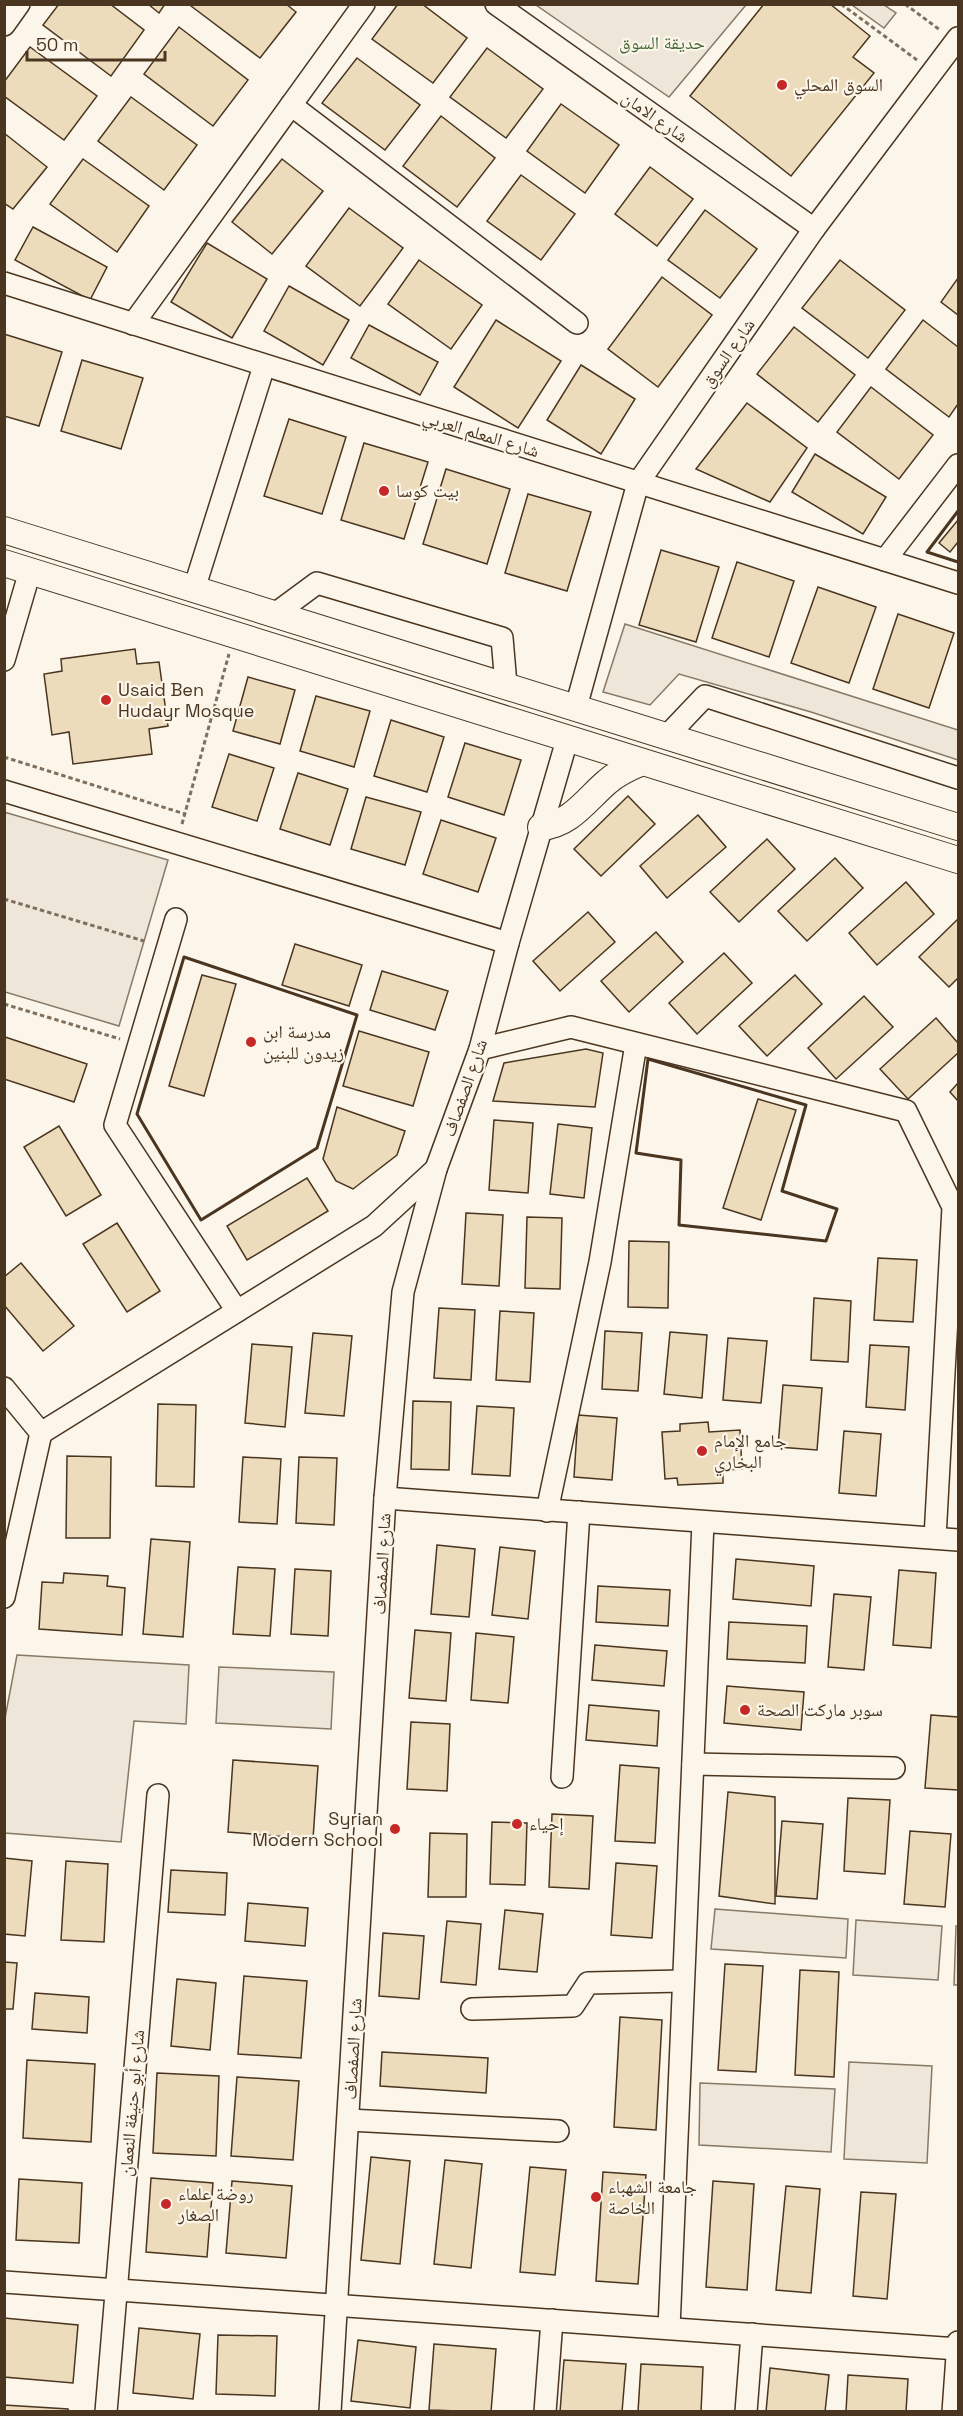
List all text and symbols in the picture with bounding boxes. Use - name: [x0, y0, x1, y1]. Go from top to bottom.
- scale bar: [27, 24, 165, 62]
- park label: حديقة السوق: [619, 31, 705, 54]
- text: 50 m: [36, 33, 78, 56]
- place label: السوق المحلي: [794, 73, 883, 100]
- marker: السوق المحلي: [775, 78, 789, 92]
- street label: شارع الامان: [618, 85, 693, 148]
- street label: شارع السوق: [696, 314, 760, 392]
- street label: شارع المعلم العربي: [419, 405, 542, 466]
- place label: بيت كوسا: [396, 479, 459, 502]
- marker: بيت كوسا: [377, 484, 391, 498]
- place label: Usaid Ben Hudayr Mosque: [118, 678, 254, 722]
- marker: Usaid Ben Hudayr Mosque: [99, 693, 113, 707]
- place label: مدرسة ابن زيدون للبنين: [263, 1020, 344, 1064]
- marker: مدرسة ابن زيدون للبنين: [244, 1035, 258, 1049]
- street label: شارع الصفصاف: [437, 1036, 492, 1140]
- place label: جامع الإمام البخاري: [714, 1429, 787, 1477]
- marker: جامع الإمام البخاري: [695, 1444, 709, 1458]
- street label: شارع الصفصاف: [367, 1513, 396, 1615]
- place label: سوبر ماركت الصحة: [757, 1698, 883, 1721]
- marker: سوبر ماركت الصحة: [738, 1703, 752, 1717]
- place label: Syrian Modern School: [252, 1807, 383, 1851]
- place label: إحياء: [529, 1812, 564, 1836]
- marker: إحياء: [510, 1817, 524, 1831]
- marker: Syrian Modern School: [388, 1822, 402, 1836]
- street label: شارع الصفصاف: [338, 1998, 367, 2100]
- street label: شارع أبو حنيفة النعمان: [114, 2029, 149, 2177]
- place label: جامعة الشهباء الخاصة: [608, 2175, 697, 2219]
- place label: روضة علماء الصغار: [177, 2182, 254, 2226]
- marker: جامعة الشهباء الخاصة: [589, 2190, 603, 2204]
- marker: روضة علماء الصغار: [159, 2197, 173, 2211]

